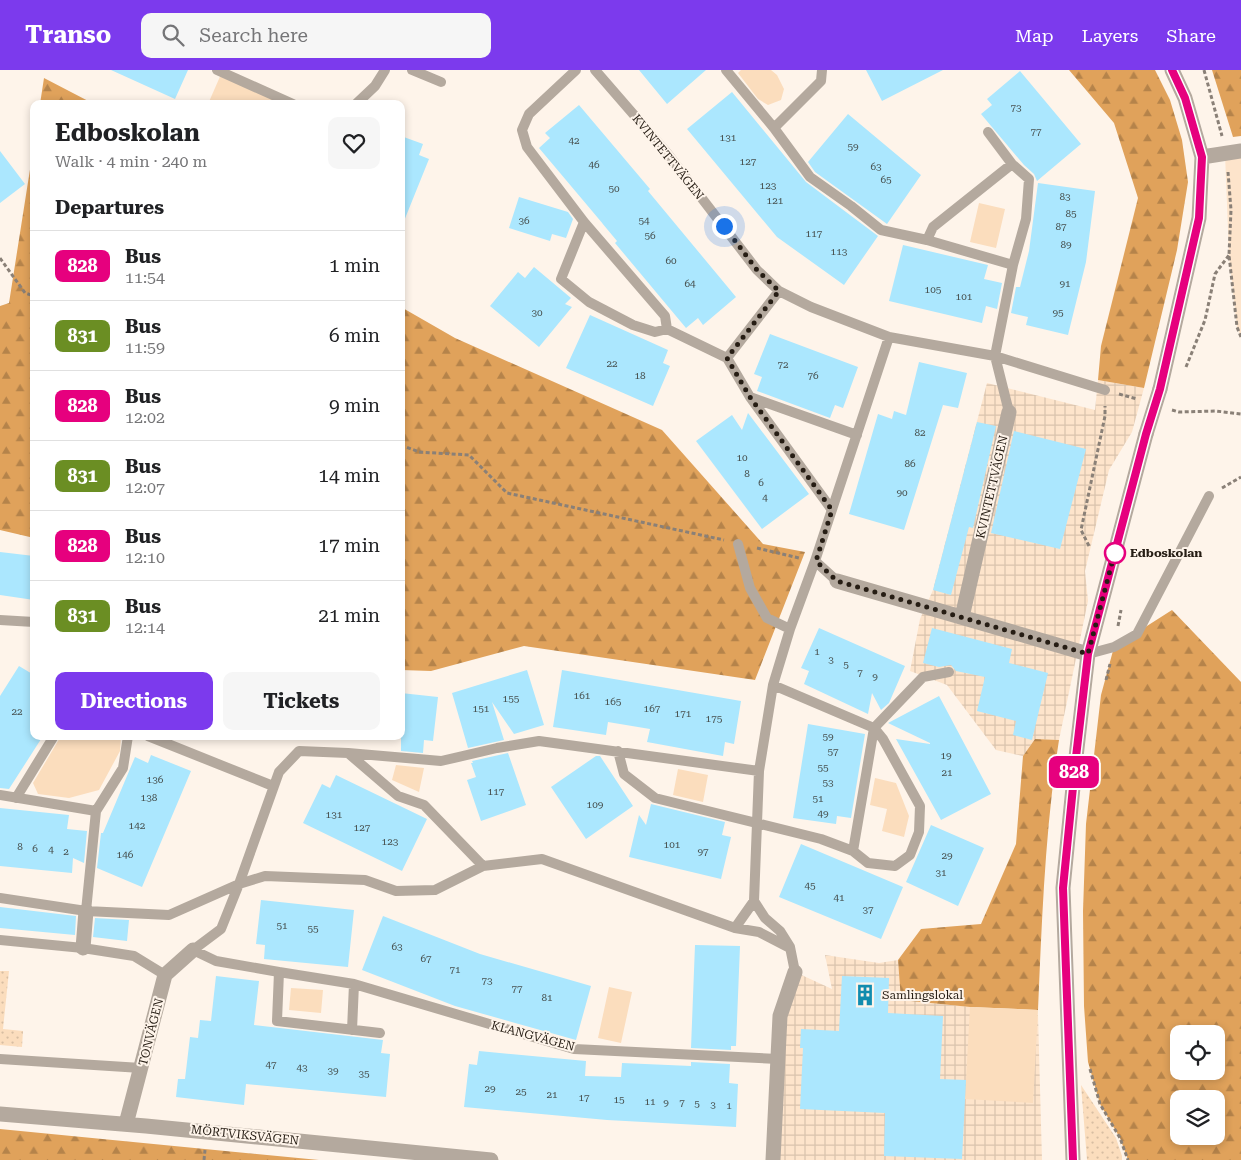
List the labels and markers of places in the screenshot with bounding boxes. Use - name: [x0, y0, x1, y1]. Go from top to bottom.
- marker: Edboskolan: [1104, 542, 1126, 564]
- place label: Edboskolan: [1130, 546, 1202, 560]
- building icon: Samlingslokal: [852, 982, 878, 1008]
- place label: Samlingslokal: [882, 988, 963, 1002]

